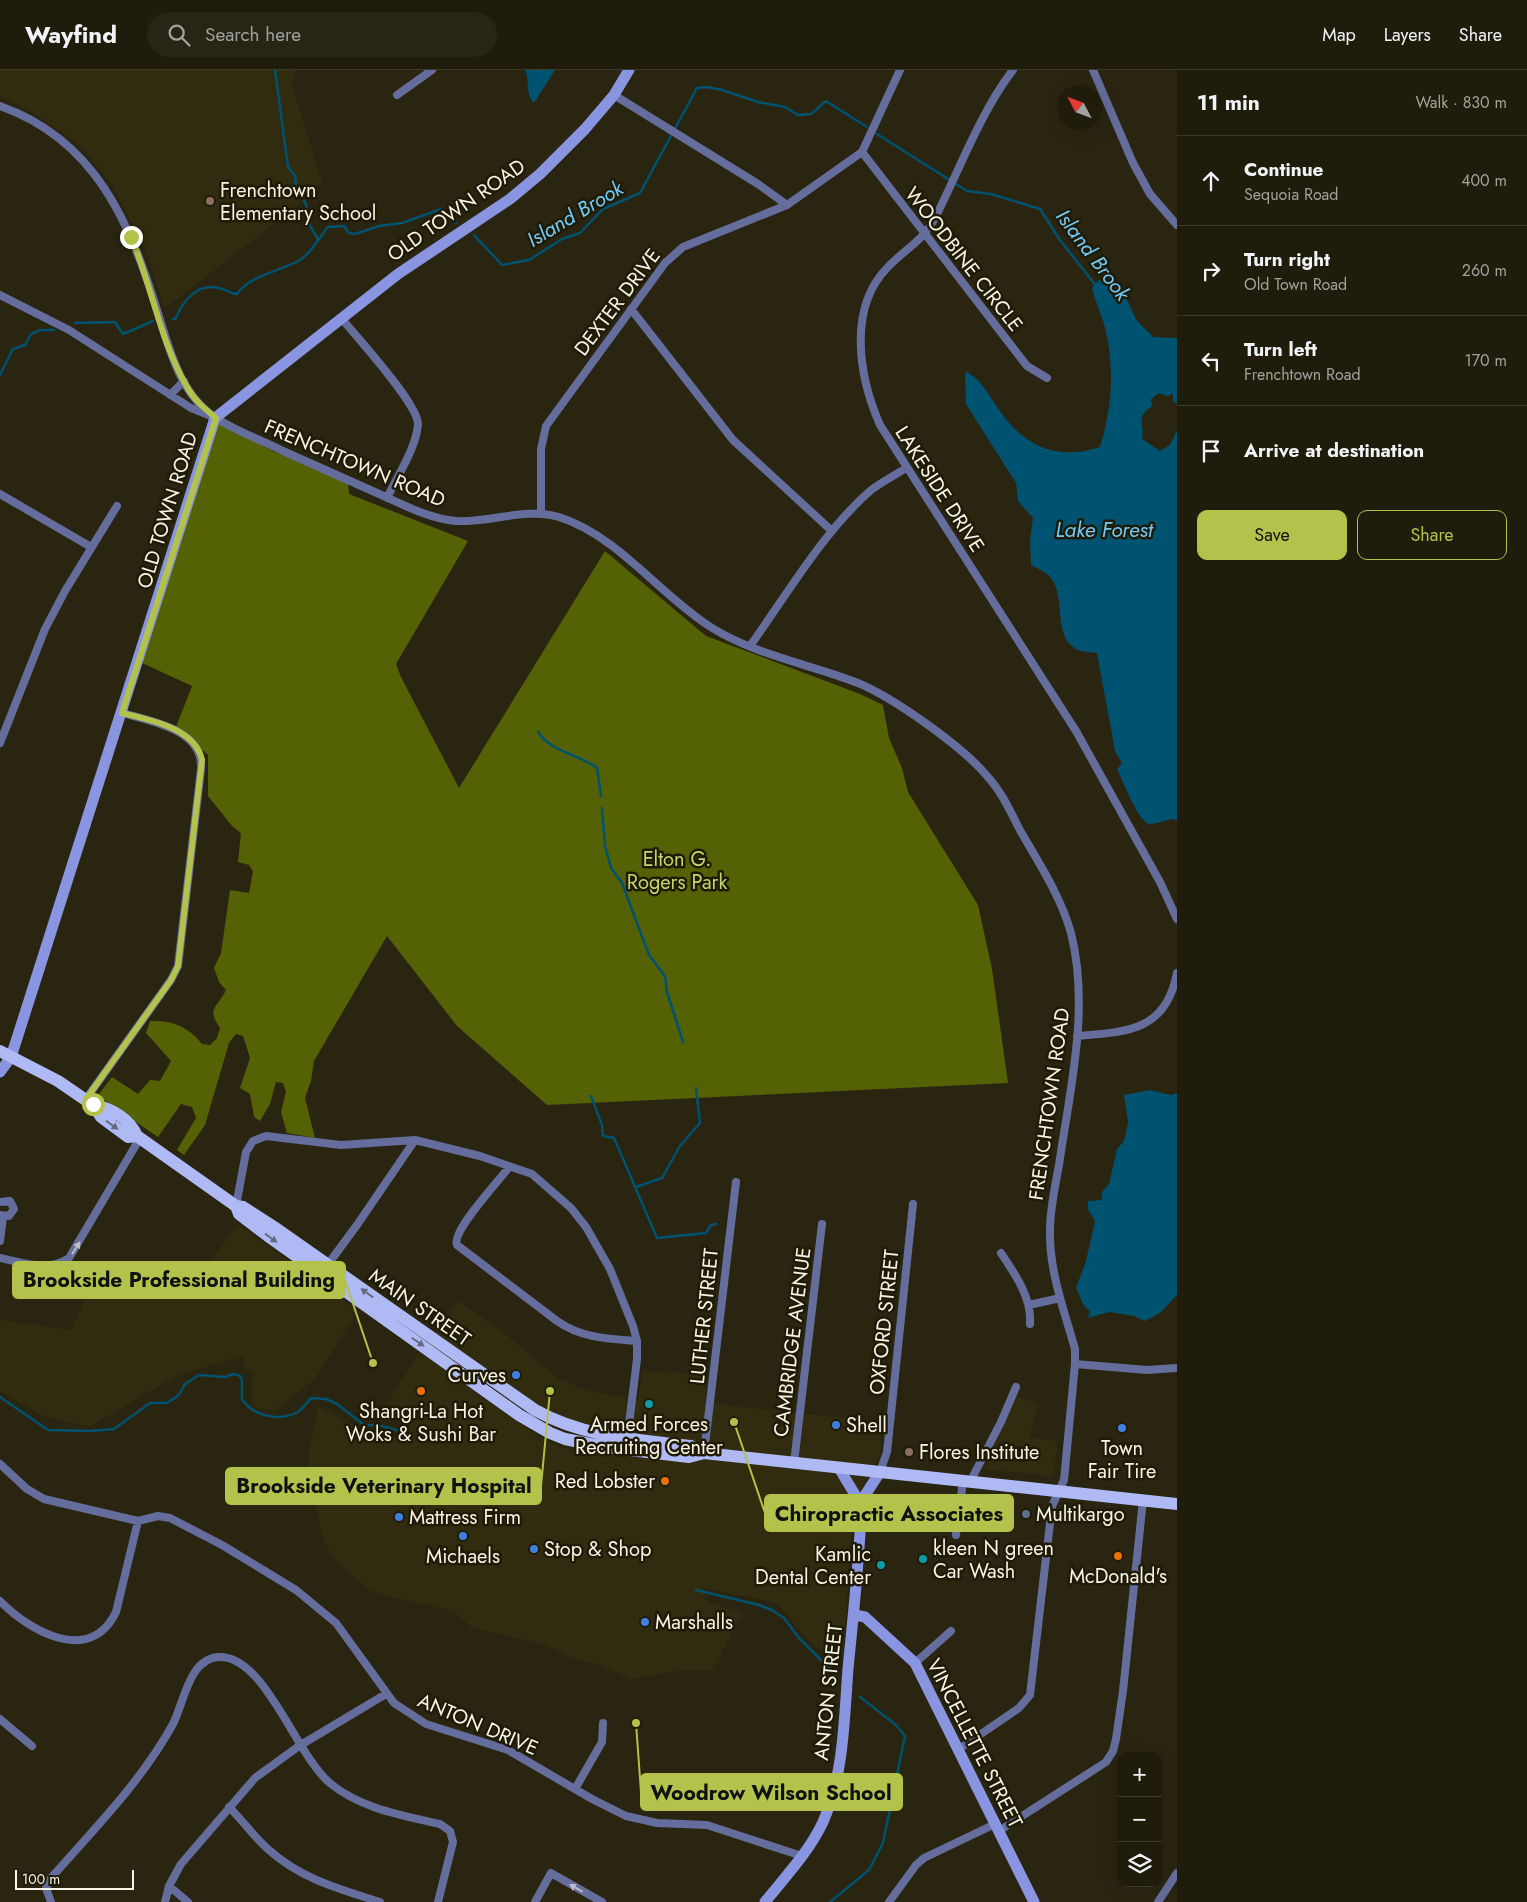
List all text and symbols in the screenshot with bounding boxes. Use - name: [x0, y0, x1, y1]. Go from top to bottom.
- search box: [147, 12, 497, 57]
- text: Wayfind: [25, 17, 117, 52]
- icon: search: [165, 21, 193, 49]
- text: Search here: [205, 21, 301, 48]
- text: Map: [1322, 22, 1356, 48]
- text: Layers: [1384, 22, 1431, 48]
- text: Share: [1459, 22, 1502, 48]
- north arrow: [1057, 85, 1102, 130]
- text: 11 min: [1197, 88, 1260, 118]
- text: Walk · 830 m: [1416, 91, 1507, 114]
- street label: OLD TOWN ROAD: [381, 152, 531, 269]
- text: Continue: [1244, 156, 1323, 183]
- icon: ahead: [1197, 167, 1225, 195]
- text: 400 m: [1461, 169, 1507, 192]
- water label: Island Brook: [521, 173, 630, 255]
- place label: Frenchtown Elementary School: [220, 176, 376, 228]
- street label: WOODBINE CIRCLE: [898, 181, 1029, 338]
- text: Sequoia Road: [1244, 183, 1338, 206]
- marker: Frenchtown Elementary School: [204, 195, 216, 207]
- water label: Island Brook: [1049, 203, 1138, 308]
- route end: [120, 226, 143, 249]
- street label: DEXTER DRIVE: [567, 243, 667, 362]
- text: Turn right: [1244, 246, 1330, 273]
- icon: right: [1197, 257, 1225, 285]
- text: 260 m: [1462, 259, 1507, 282]
- text: Old Town Road: [1244, 273, 1347, 296]
- text: Turn left: [1244, 336, 1317, 363]
- icon: left: [1197, 347, 1225, 375]
- text: 170 m: [1465, 349, 1507, 372]
- text: Frenchtown Road: [1244, 363, 1361, 386]
- street label: FRENCHTOWN ROAD: [260, 412, 450, 515]
- street label: LAKESIDE DRIVE: [888, 420, 991, 558]
- street label: OLD TOWN ROAD: [130, 428, 205, 592]
- icon: arrive: [1197, 437, 1225, 465]
- text: Arrive at destination: [1244, 437, 1424, 464]
- button: Save: [1197, 510, 1347, 560]
- button: Share: [1357, 510, 1507, 560]
- water label: Lake Forest: [1055, 515, 1154, 545]
- park label: Elton G. Rogers Park: [627, 845, 727, 897]
- street label: FRENCHTOWN ROAD: [1022, 1006, 1077, 1202]
- route start: [82, 1093, 105, 1116]
- one-way arrow: [105, 1120, 119, 1130]
- one-way arrow: [264, 1233, 278, 1243]
- one-way arrow: [71, 1241, 81, 1255]
- street label: LUTHER STREET: [683, 1246, 726, 1385]
- street label: CAMBRIDGE AVENUE: [766, 1246, 819, 1438]
- street label: OXFORD STREET: [862, 1247, 907, 1396]
- callout: Brookside Professional Building: [13, 1262, 345, 1298]
- street label: MAIN STREET: [363, 1262, 477, 1354]
- text: Brookside Professional Building: [23, 1265, 335, 1295]
- one-way arrow: [360, 1288, 374, 1298]
- one-way arrow: [411, 1337, 425, 1347]
- place label: Curves: [447, 1361, 506, 1390]
- marker: Curves: [510, 1369, 522, 1381]
- marker: Shangri-La Hot Woks & Sushi Bar: [415, 1385, 427, 1397]
- place label: Shangri-La Hot Woks & Sushi Bar: [346, 1397, 496, 1449]
- marker: Armed Forces Recruiting Center: [643, 1398, 655, 1410]
- place label: Armed Forces Recruiting Center: [575, 1410, 723, 1462]
- place label: Shell: [846, 1411, 887, 1440]
- marker: Shell: [830, 1419, 842, 1431]
- marker: Town Fair Tire: [1116, 1422, 1128, 1434]
- place label: Town Fair Tire: [1088, 1434, 1156, 1486]
- place label: Flores Institute: [919, 1438, 1039, 1467]
- marker: Flores Institute: [903, 1446, 915, 1458]
- place label: Red Lobster: [555, 1467, 655, 1496]
- callout: Brookside Veterinary Hospital: [226, 1468, 541, 1504]
- text: Brookside Veterinary Hospital: [236, 1471, 532, 1501]
- marker: Red Lobster: [659, 1475, 671, 1487]
- callout: Chiropractic Associates: [765, 1495, 1013, 1531]
- text: Chiropractic Associates: [775, 1499, 1004, 1529]
- place label: Multikargo: [1036, 1500, 1125, 1529]
- place label: Mattress Firm: [409, 1503, 521, 1532]
- marker: Multikargo: [1020, 1508, 1032, 1520]
- marker: Mattress Firm: [393, 1511, 405, 1523]
- marker: Michaels: [457, 1530, 469, 1542]
- place label: kleen N green Car Wash: [933, 1534, 1054, 1586]
- place label: Stop & Shop: [544, 1535, 651, 1564]
- place label: Kamlic Dental Center: [755, 1540, 871, 1592]
- place label: Michaels: [426, 1542, 500, 1571]
- marker: Stop & Shop: [528, 1543, 540, 1555]
- marker: McDonald's: [1112, 1550, 1124, 1562]
- marker: kleen N green Car Wash: [917, 1553, 929, 1565]
- marker: Kamlic Dental Center: [875, 1559, 887, 1571]
- place label: McDonald's: [1069, 1562, 1167, 1591]
- place label: Marshalls: [655, 1608, 733, 1637]
- marker: Marshalls: [639, 1616, 651, 1628]
- street label: ANTON STREET: [807, 1622, 850, 1762]
- street label: VINCELLETTE STREET: [919, 1654, 1030, 1833]
- street label: ANTON DRIVE: [413, 1686, 542, 1763]
- map controls: [1117, 1752, 1162, 1887]
- button: +: [1117, 1752, 1162, 1797]
- callout: Woodrow Wilson School: [641, 1774, 902, 1810]
- text: Woodrow Wilson School: [650, 1778, 892, 1808]
- button: −: [1117, 1797, 1162, 1842]
- button: layers: [1117, 1842, 1162, 1887]
- scale bar: [15, 1867, 134, 1890]
- text: 100 m: [22, 1869, 60, 1889]
- one-way arrow: [570, 1883, 583, 1892]

